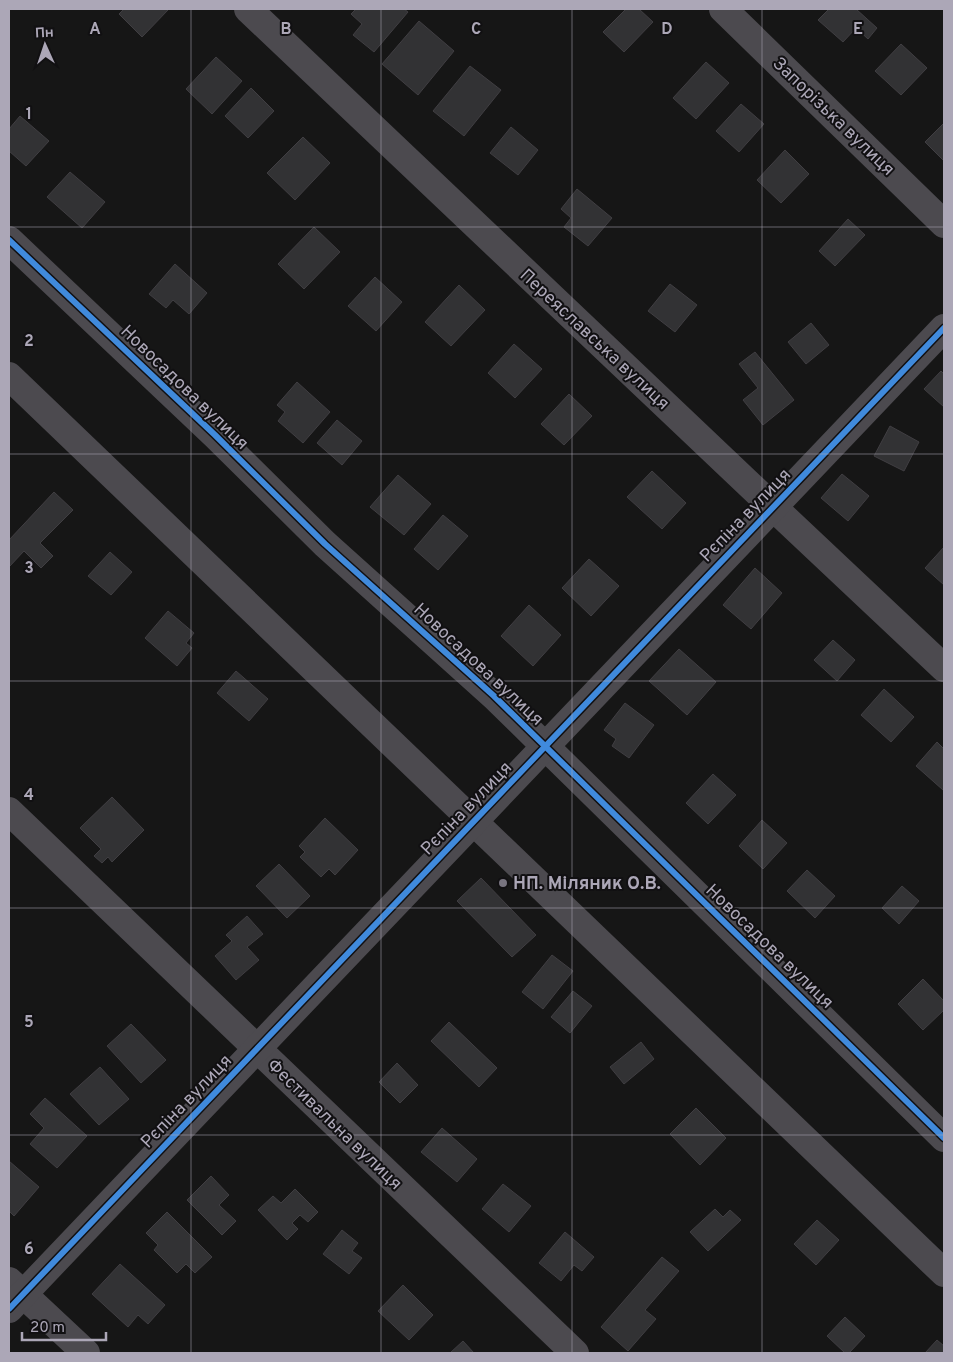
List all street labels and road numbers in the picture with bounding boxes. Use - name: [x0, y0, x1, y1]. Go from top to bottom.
- street label: Запорізька вулиця: [767, 53, 899, 181]
- street label: Переяславська вулиця: [514, 265, 674, 416]
- street label: Новосадова вулиця: [115, 321, 253, 455]
- street label: Рєпіна вулиця: [695, 464, 797, 568]
- street label: Новосадова вулиця: [408, 599, 548, 731]
- street label: Рєпіна вулиця: [416, 757, 518, 861]
- street label: Новосадова вулиця: [700, 880, 838, 1014]
- street label: Рєпіна вулиця: [136, 1050, 238, 1154]
- street label: Фестивальна вулиця: [262, 1055, 406, 1196]

